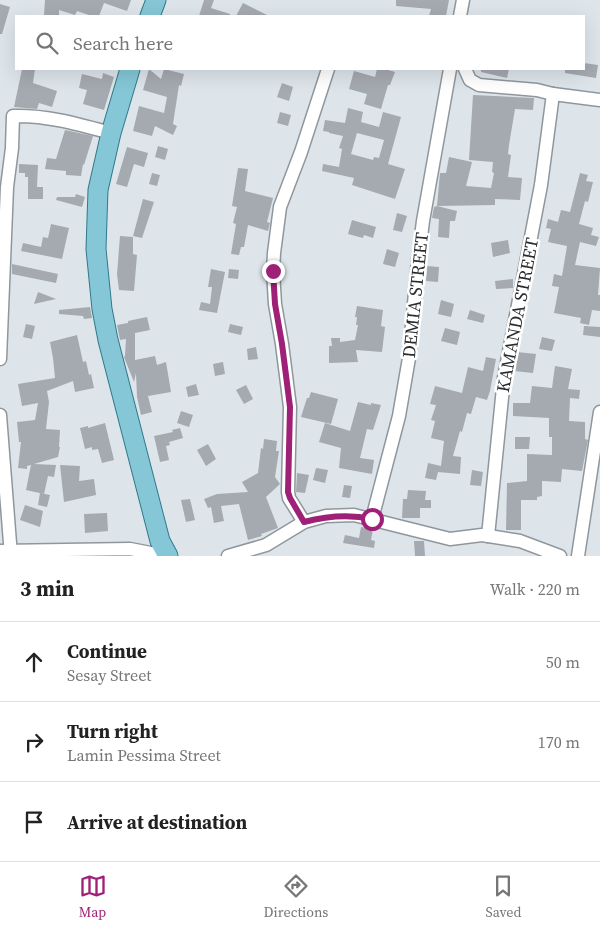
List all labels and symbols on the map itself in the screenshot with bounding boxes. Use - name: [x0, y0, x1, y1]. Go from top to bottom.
- street label: DEMIA STREET: [396, 231, 434, 359]
- street label: KAMANDA STREET: [490, 235, 544, 394]
- route end: [262, 260, 285, 283]
- route start: [361, 508, 384, 531]

